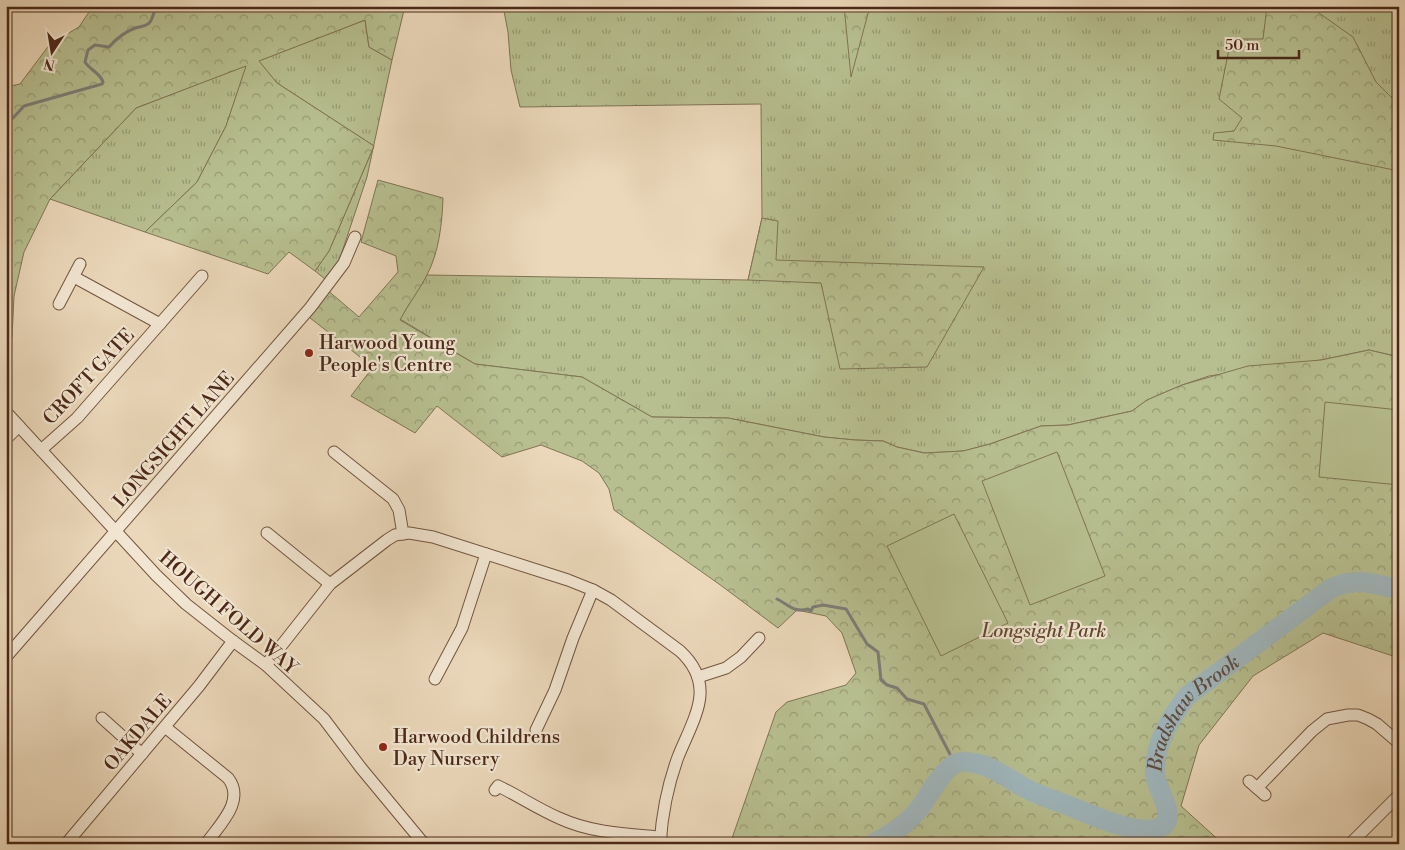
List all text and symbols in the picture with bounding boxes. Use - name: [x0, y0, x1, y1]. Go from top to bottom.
- north arrow: [28, 28, 78, 78]
- scale bar: [1218, 28, 1299, 60]
- text: 50 m: [1225, 36, 1259, 55]
- text: N: [42, 54, 57, 74]
- street label: CROFT GATE: [38, 323, 140, 430]
- place label: Harwood Young People's Centre: [319, 331, 456, 377]
- marker: Harwood Young People's Centre: [303, 347, 315, 359]
- street label: LONGSIGHT LANE: [108, 366, 240, 513]
- street label: HOUGH FOLD WAY: [154, 546, 304, 681]
- park label: Longsight Park: [981, 619, 1106, 643]
- water label: Bradshaw Brook: [1143, 650, 1245, 774]
- street label: OAKDALE: [99, 689, 177, 776]
- place label: Harwood Childrens Day Nursery: [393, 725, 560, 771]
- marker: Harwood Childrens Day Nursery: [377, 741, 389, 753]

